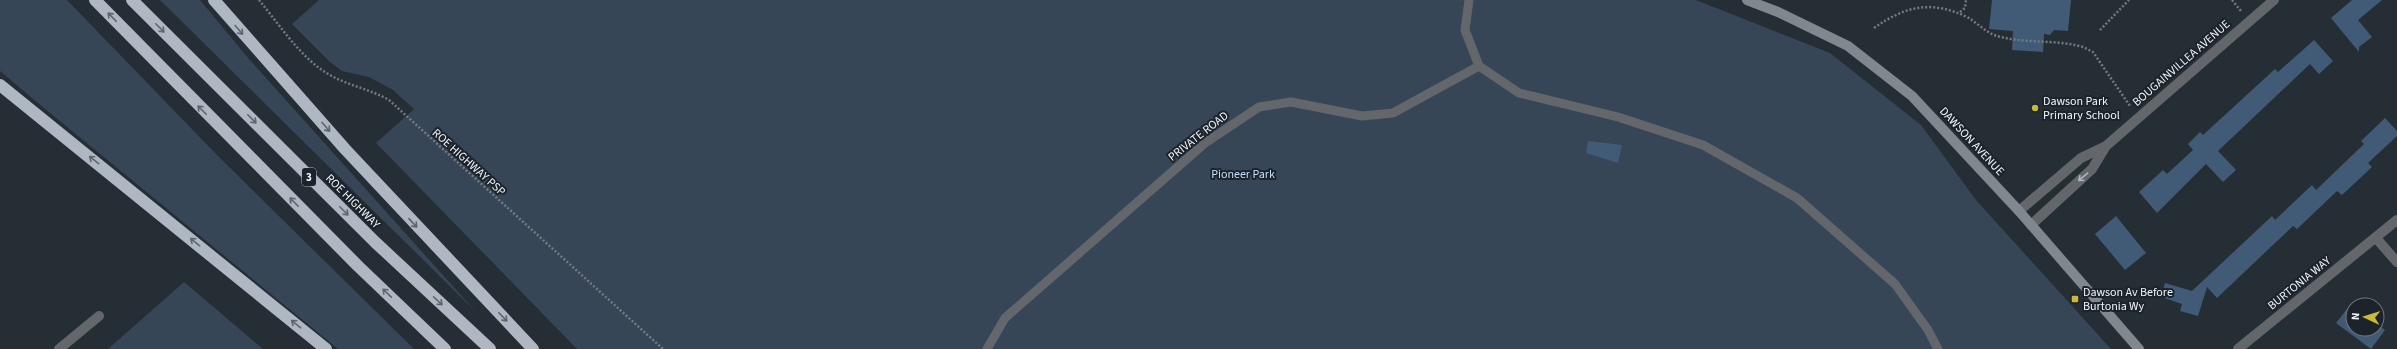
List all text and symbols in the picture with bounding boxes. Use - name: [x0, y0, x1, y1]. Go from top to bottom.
- one-way arrow: [107, 12, 116, 22]
- street label: BOUGAINVILLEA AVENUE: [2129, 16, 2234, 111]
- one-way arrow: [155, 23, 165, 33]
- one-way arrow: [235, 24, 244, 35]
- place label: Dawson Park Primary School: [2043, 93, 2120, 124]
- street label: DAWSON AVENUE: [1935, 103, 2008, 179]
- marker: Dawson Park Primary School: [2030, 103, 2040, 113]
- one-way arrow: [197, 105, 207, 115]
- street label: PRIVATE ROAD: [1165, 107, 1232, 165]
- one-way arrow: [247, 114, 257, 124]
- one-way arrow: [321, 122, 330, 132]
- street label: ROE HIGHWAY PSP: [428, 125, 509, 200]
- one-way arrow: [89, 156, 100, 164]
- park label: Pioneer Park: [1211, 166, 1275, 183]
- road number: 3: [302, 168, 316, 186]
- street label: ROE HIGHWAY: [321, 170, 384, 233]
- one-way arrow: [2078, 172, 2088, 181]
- one-way arrow: [289, 197, 299, 207]
- one-way arrow: [339, 206, 349, 216]
- one-way arrow: [409, 218, 418, 228]
- one-way arrow: [190, 237, 201, 246]
- street label: BURTONIA WAY: [2264, 252, 2335, 314]
- place label: Dawson Av Before Burtonia Wy: [2083, 284, 2173, 315]
- one-way arrow: [382, 288, 392, 298]
- marker: Dawson Av Before Burtonia Wy: [2070, 294, 2080, 304]
- one-way arrow: [433, 296, 443, 306]
- north arrow: [2345, 297, 2385, 337]
- one-way arrow: [498, 312, 507, 322]
- text: N: [2348, 312, 2363, 321]
- one-way arrow: [290, 320, 301, 329]

